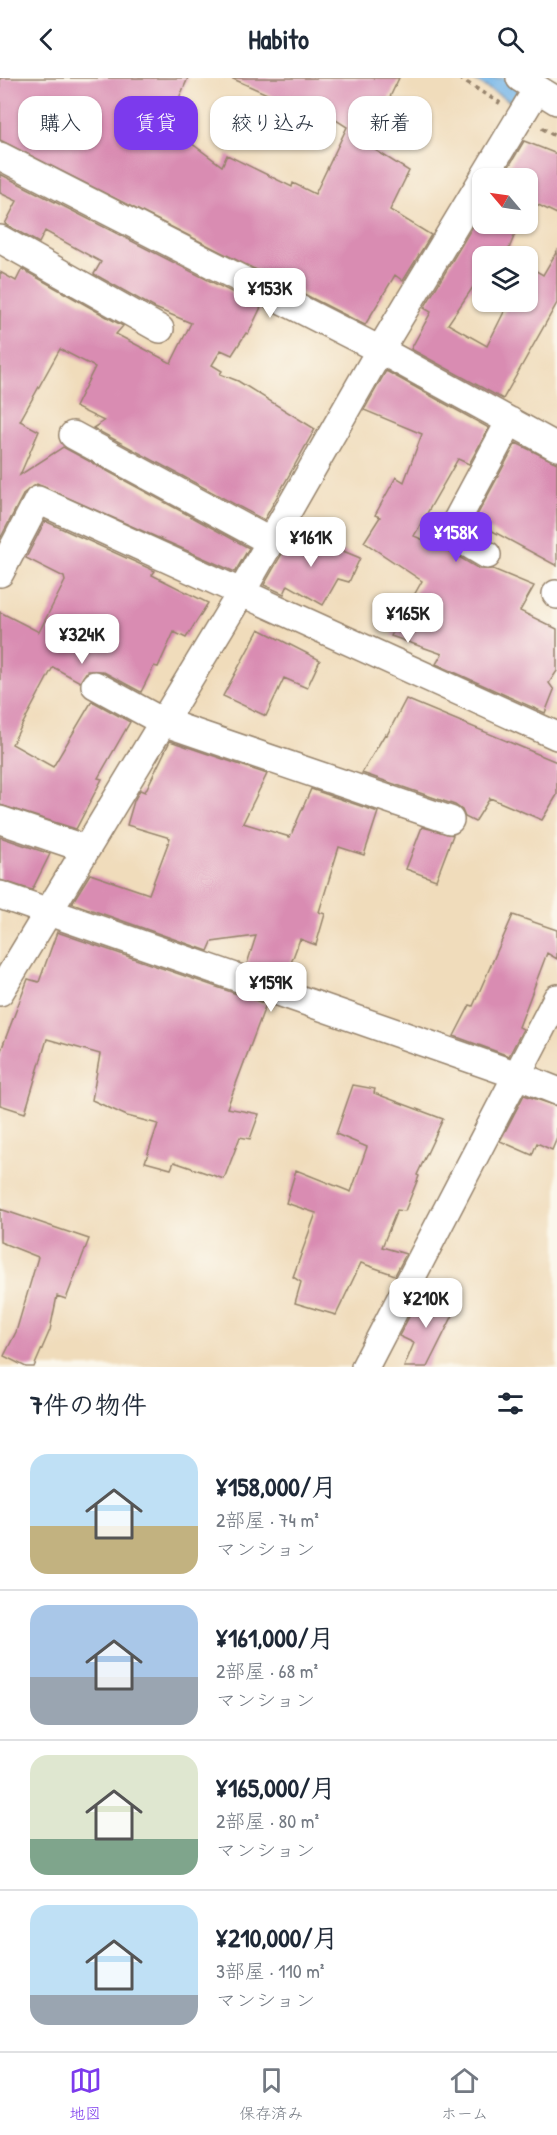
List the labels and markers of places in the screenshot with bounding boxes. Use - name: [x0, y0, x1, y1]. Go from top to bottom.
- pin: ¥153K: [228, 268, 312, 319]
- pin: ¥158K: [414, 512, 498, 563]
- pin: ¥161K: [269, 517, 353, 568]
- pin: ¥165K: [366, 593, 450, 644]
- pin: ¥324K: [40, 614, 124, 665]
- pin: ¥159K: [229, 962, 313, 1013]
- pin: ¥210K: [384, 1278, 468, 1329]

